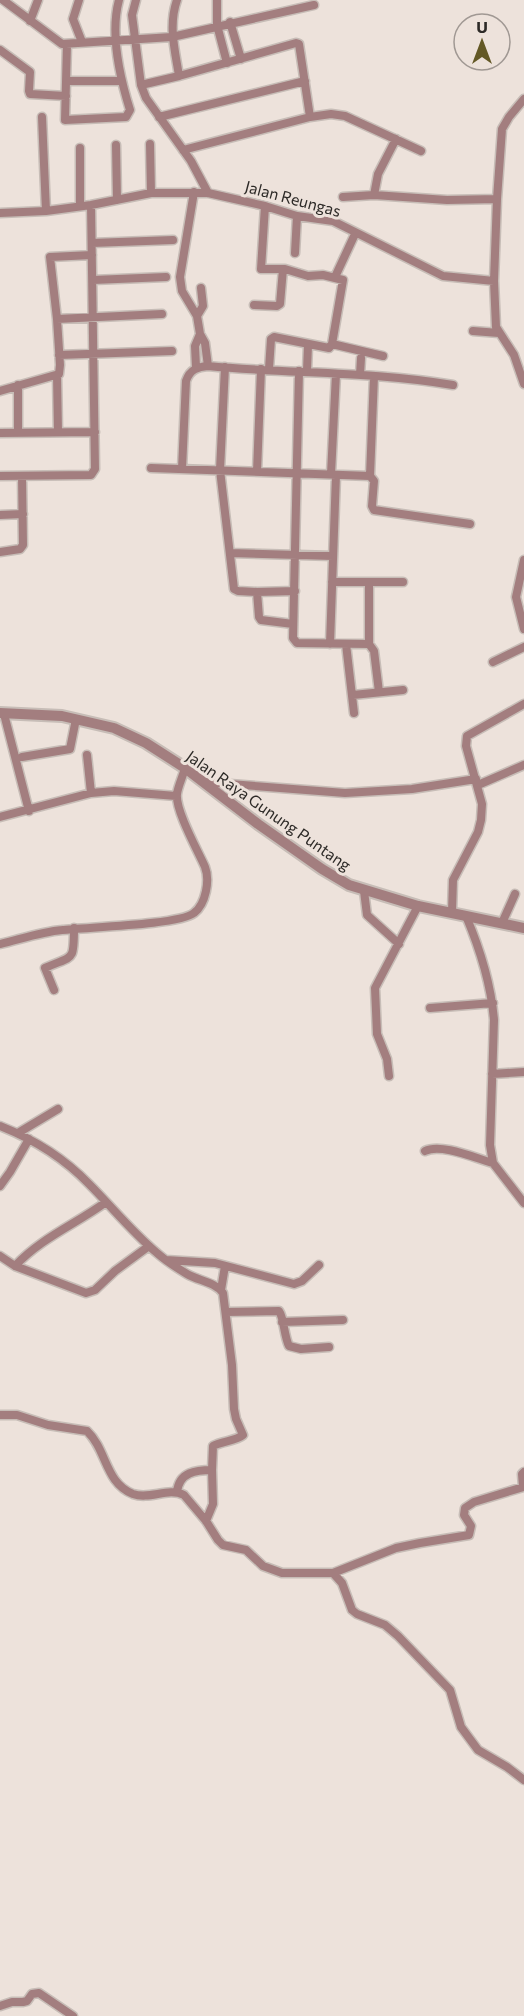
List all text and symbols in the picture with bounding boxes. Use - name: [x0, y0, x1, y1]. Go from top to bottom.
- north arrow: [452, 12, 512, 72]
- text: U: [476, 17, 488, 36]
- street label: Jalan Reungas: [243, 176, 343, 220]
- street label: Jalan Raya Gunung Puntang: [183, 746, 355, 874]

